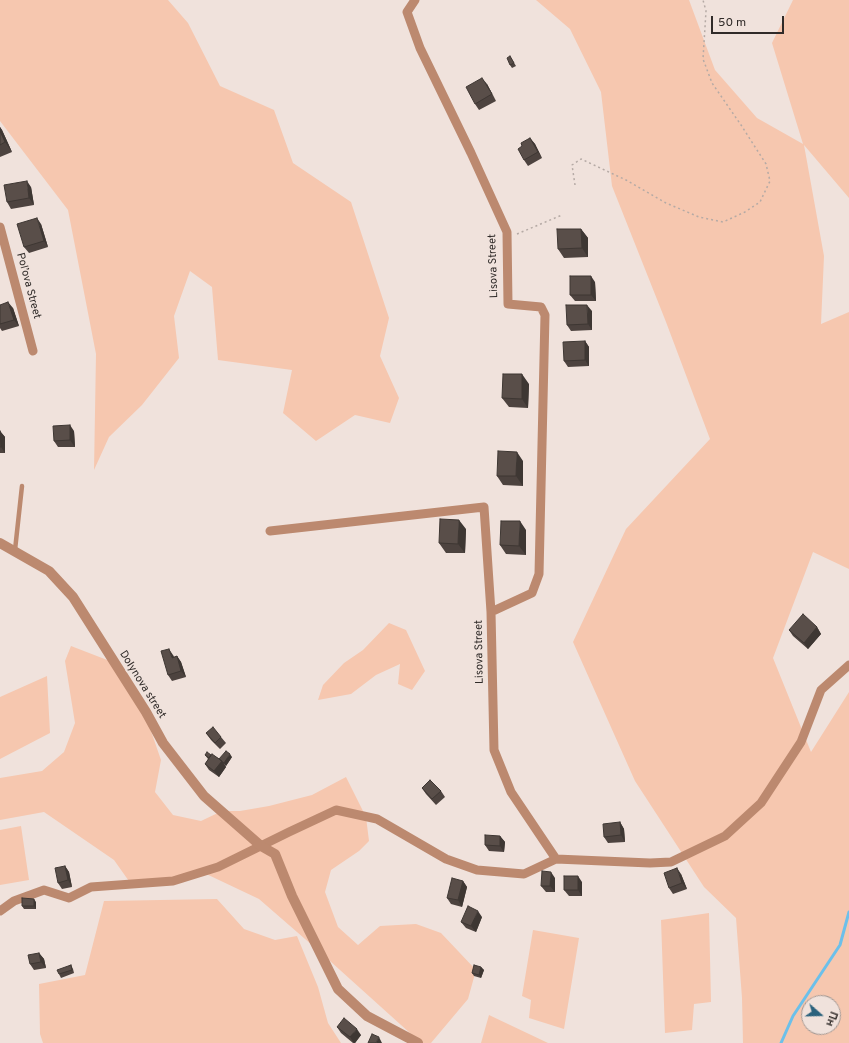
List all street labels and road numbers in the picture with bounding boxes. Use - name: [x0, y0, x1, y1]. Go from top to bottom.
- street label: Lisova Street: [486, 234, 502, 298]
- street label: Pol’ova Street: [13, 251, 43, 321]
- street label: Lisova Street: [473, 620, 487, 684]
- street label: Dolynova street: [116, 649, 168, 721]

